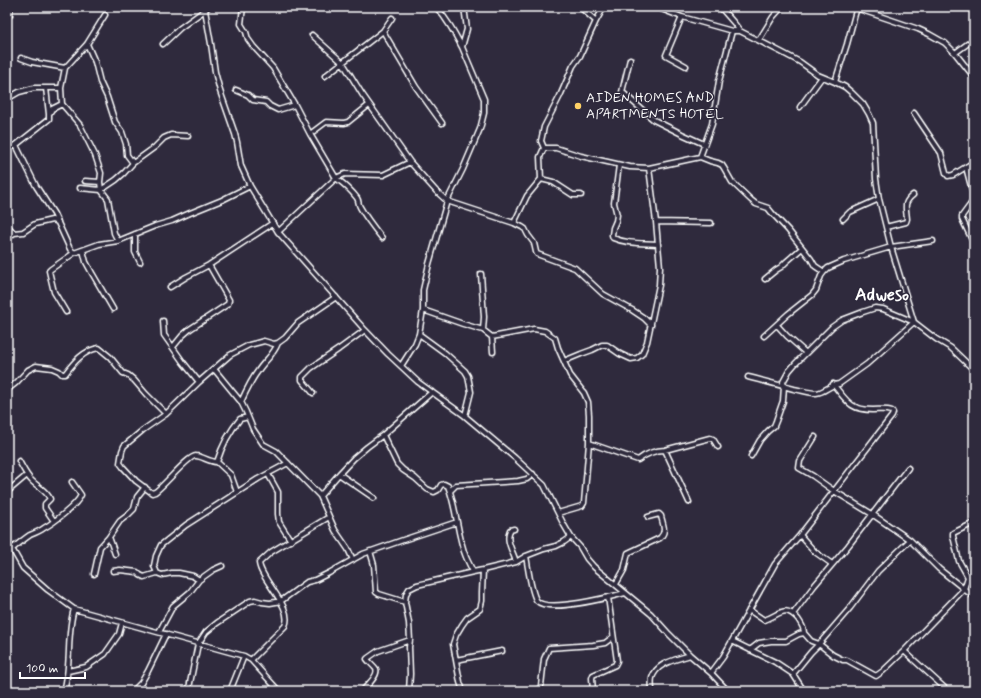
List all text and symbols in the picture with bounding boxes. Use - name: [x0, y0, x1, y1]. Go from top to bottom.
- place label: AIDEN HOMES AND APARTMENTS HOTEL: [586, 89, 724, 123]
- marker: AIDEN HOMES AND APARTMENTS HOTEL: [573, 101, 583, 111]
- district label: Adweso: [855, 283, 909, 307]
- scale bar: [20, 654, 85, 680]
- text: 100 m: [26, 661, 58, 677]

